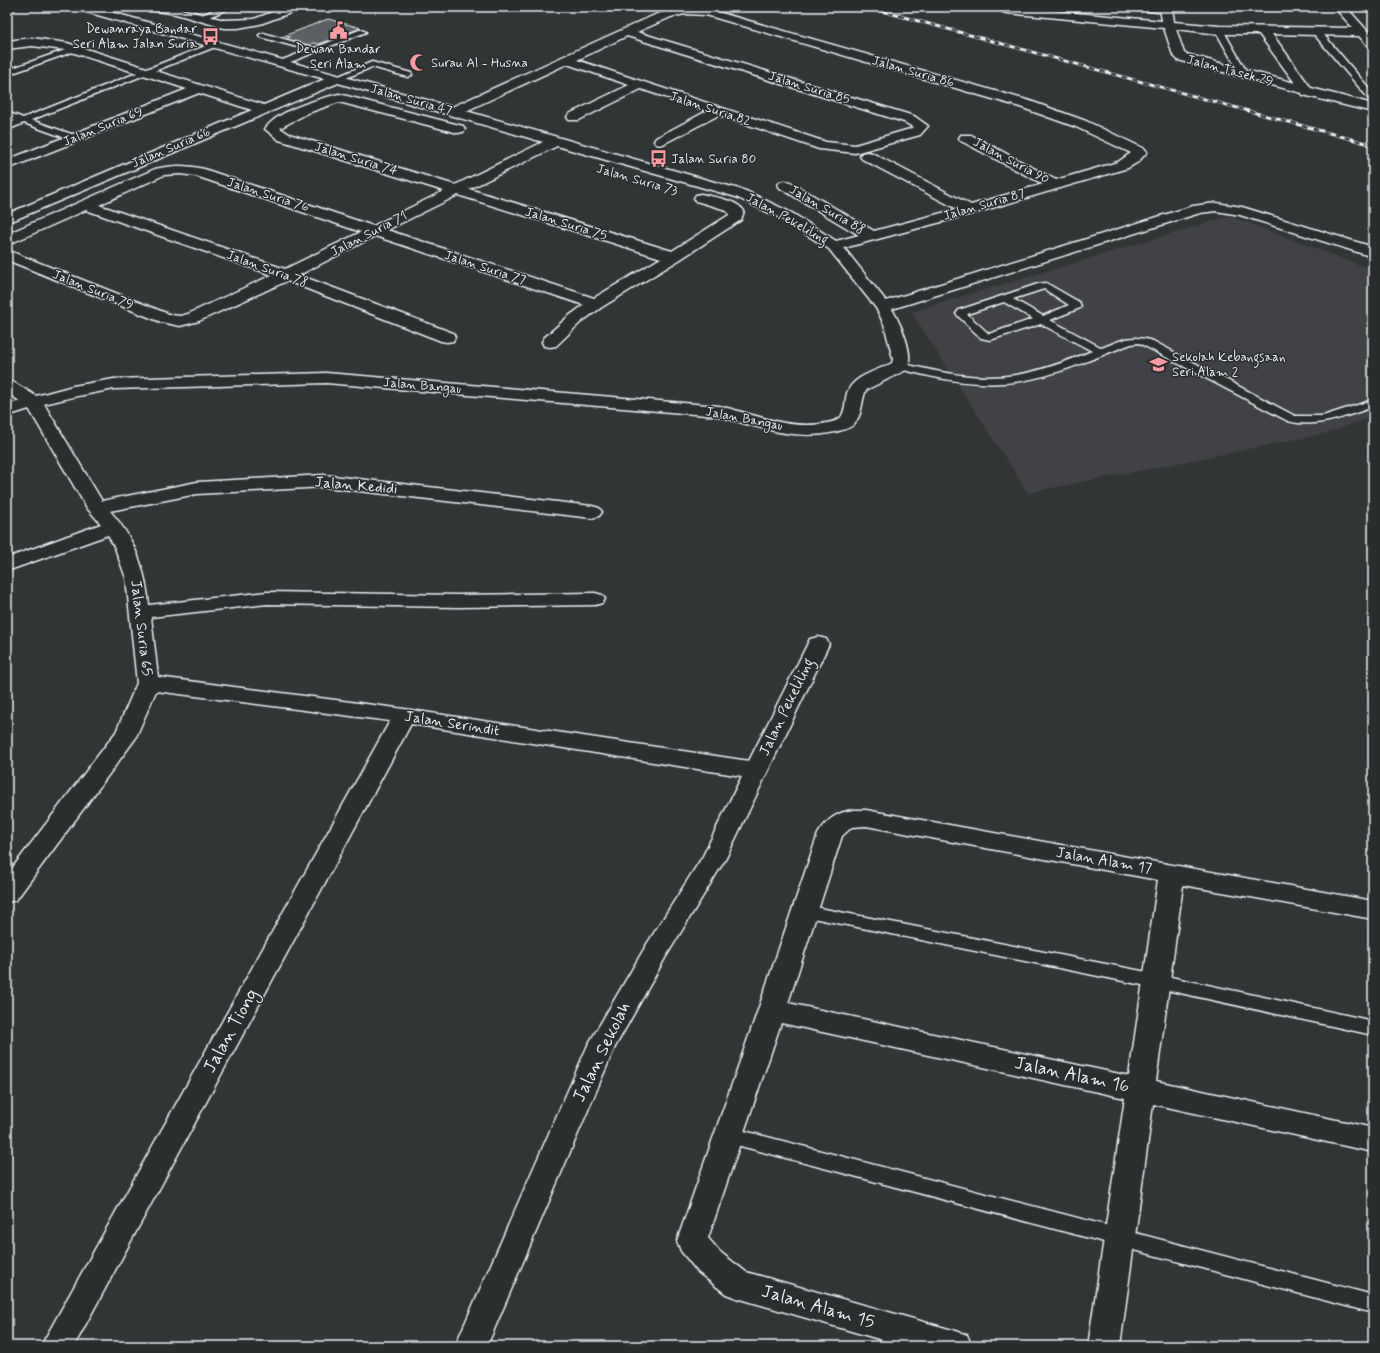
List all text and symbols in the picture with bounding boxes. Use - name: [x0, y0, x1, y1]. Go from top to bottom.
- public building icon: Dewan Bandar Seri Alam: [328, 20, 348, 40]
- place label: Dewanraya Bandar Seri Alam Jalan Suria: [73, 21, 198, 53]
- bus stop icon: Dewanraya Bandar Seri Alam Jalan Suria: [200, 26, 220, 46]
- place label: Dewan Bandar Seri Alam: [295, 41, 381, 73]
- street label: Jalan Tasek 29: [1185, 51, 1275, 91]
- street label: Jalan Suria 86: [870, 52, 956, 92]
- mosque icon: Surau Al - Husna: [408, 53, 428, 73]
- place label: Surau Al - Husna: [431, 55, 528, 72]
- street label: Jalan Suria 85: [766, 68, 852, 109]
- street label: Jalan Suria 47: [368, 80, 454, 120]
- street label: Jalan Suria 82: [667, 88, 753, 130]
- street label: Jalan Suria 69: [61, 103, 145, 151]
- street label: Jalan Suria 66: [129, 124, 213, 172]
- street label: Jalan Suria 90: [970, 134, 1052, 188]
- street label: Jalan Suria 74: [312, 138, 400, 180]
- bus stop icon: Jalan Suria 80: [648, 149, 668, 169]
- place label: Jalan Suria 80: [671, 151, 756, 168]
- street label: Jalan Suria 73: [594, 160, 680, 200]
- street label: Jalan Suria 76: [225, 174, 311, 216]
- street label: Jalan Suria 88: [786, 181, 868, 239]
- street label: Jalan Suria 87: [941, 185, 1027, 225]
- street label: Jalan Pekeliling: [742, 189, 831, 251]
- street label: Jalan Suria 75: [523, 203, 609, 245]
- street label: Jalan Suria 71: [328, 207, 410, 261]
- street label: Jalan Suria 78: [224, 246, 310, 292]
- street label: Jalan Suria 77: [442, 247, 528, 289]
- street label: Jalan Suria 79: [50, 266, 136, 314]
- place label: Sekolah Kebangsaan Seri Alam 2: [1172, 349, 1286, 381]
- school or university icon: Sekolah Kebangsaan Seri Alam 2: [1149, 354, 1169, 374]
- street label: Jalan Bangau: [382, 374, 462, 399]
- street label: Jalan Bangau: [704, 403, 784, 436]
- street label: Jalan Kedidi: [314, 472, 398, 500]
- street label: Jalan Suria 65: [125, 579, 157, 677]
- street label: Jalan Pekeliling: [755, 655, 820, 760]
- street label: Jalan Serindit: [403, 707, 501, 741]
- street label: Jalan Alam 17: [1055, 843, 1154, 879]
- street label: Jalan Tiong: [198, 985, 265, 1078]
- street label: Jalan Sekolah: [567, 998, 637, 1106]
- street label: Jalan Alam 16: [1012, 1051, 1132, 1099]
- street label: Jalan Alam 15: [759, 1279, 877, 1335]

